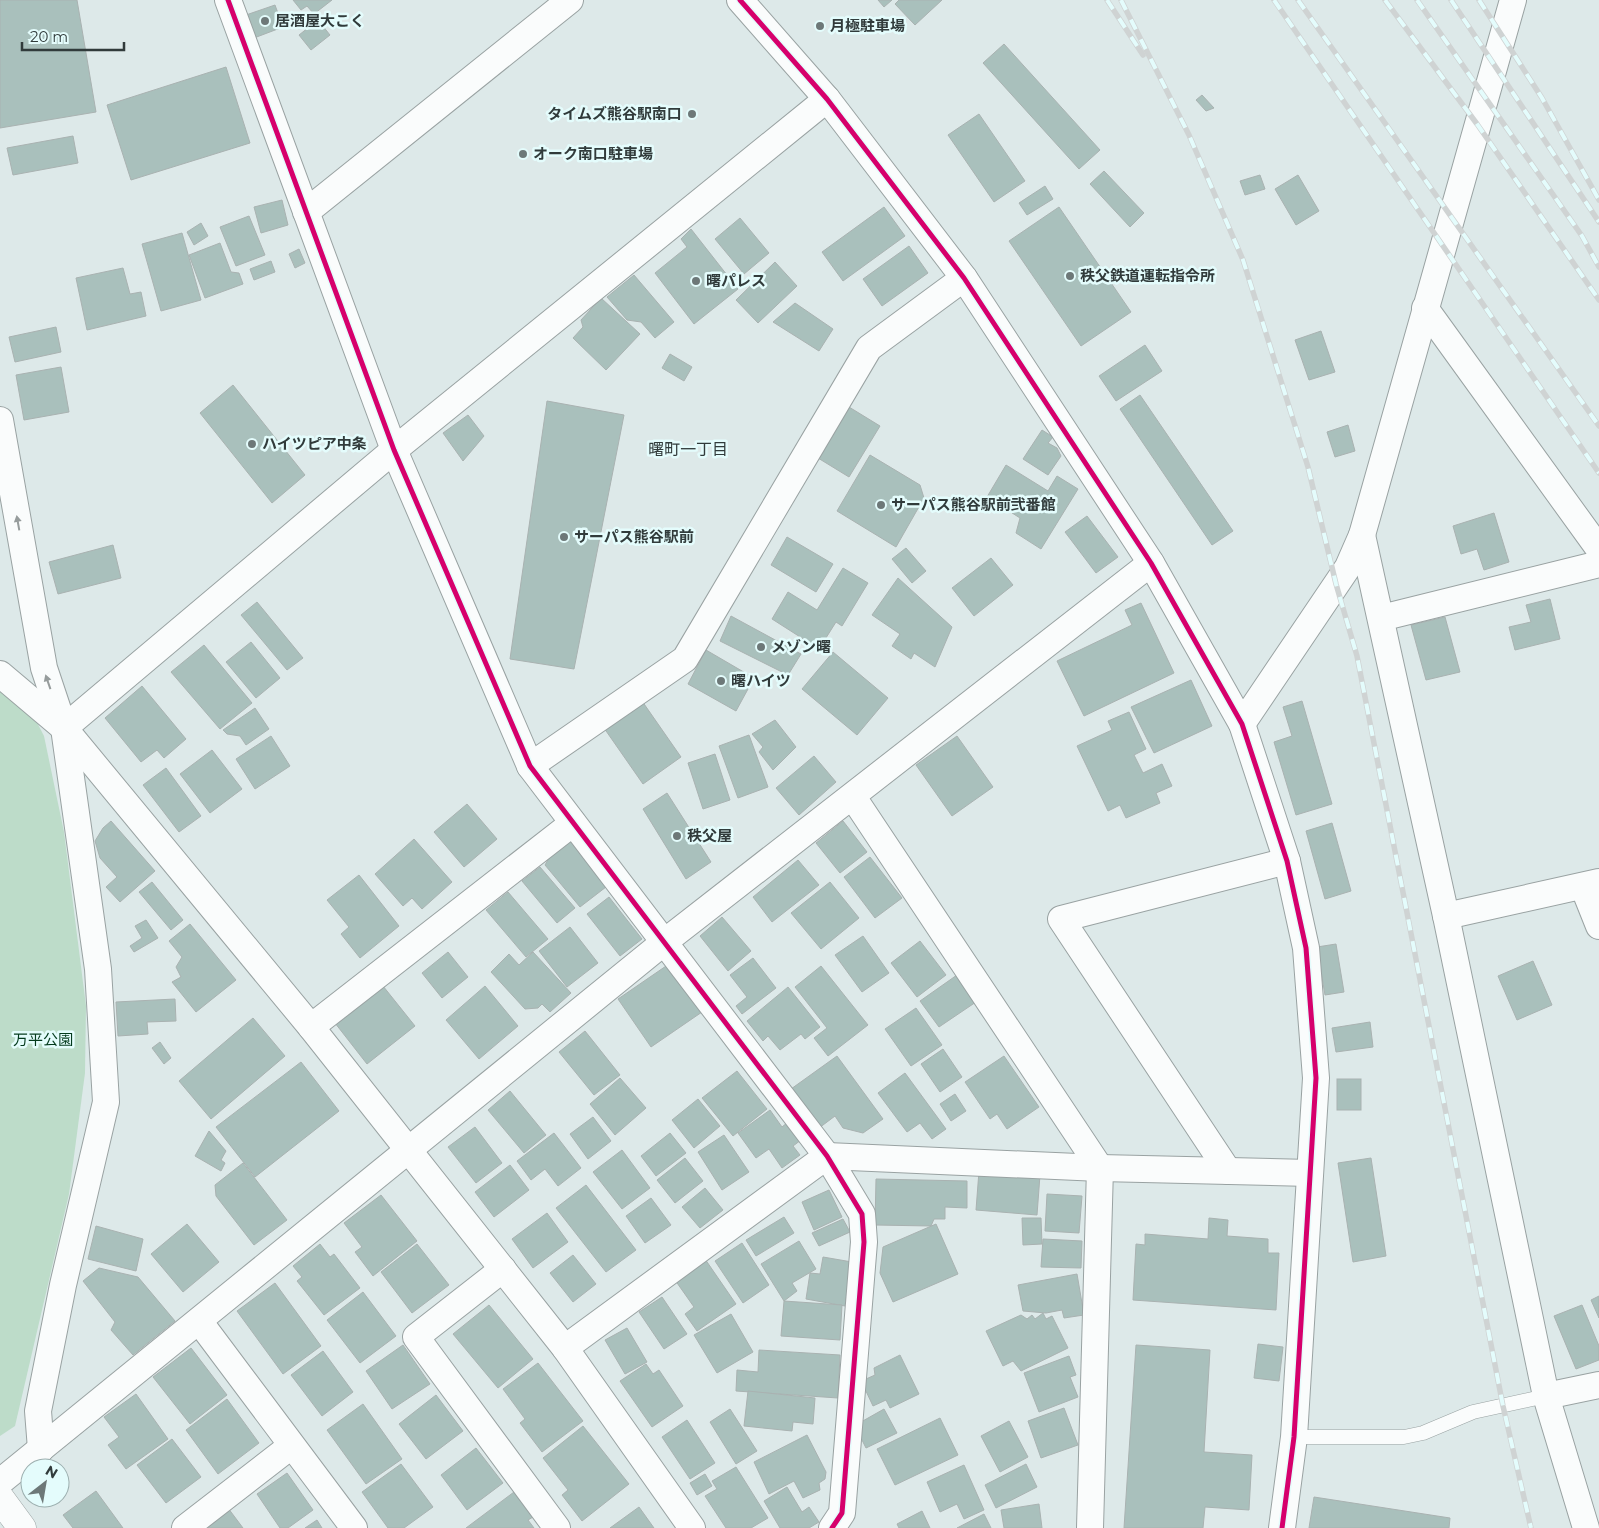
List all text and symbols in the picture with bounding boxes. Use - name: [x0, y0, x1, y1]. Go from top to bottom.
- place label: 居酒屋大こく: [275, 11, 365, 30]
- marker: 居酒屋大こく: [259, 15, 271, 27]
- place label: 月極駐車場: [830, 16, 905, 35]
- scale bar: [22, 20, 125, 52]
- marker: 月極駐車場: [814, 20, 826, 32]
- text: 20 m: [30, 27, 68, 46]
- place label: タイムズ熊谷駅南口: [547, 104, 682, 123]
- marker: タイムズ熊谷駅南口: [686, 108, 698, 120]
- place label: オーク南口駐車場: [533, 144, 653, 163]
- marker: オーク南口駐車場: [517, 148, 529, 160]
- place label: 秩父鉄道運転指令所: [1080, 266, 1215, 285]
- marker: 秩父鉄道運転指令所: [1064, 270, 1076, 282]
- place label: 曙パレス: [706, 271, 766, 290]
- marker: 曙パレス: [690, 275, 702, 287]
- place label: ハイツピア中条: [262, 434, 367, 453]
- marker: ハイツピア中条: [246, 438, 258, 450]
- district label: 曙町一丁目: [648, 440, 728, 459]
- place label: サーパス熊谷駅前弐番館: [891, 495, 1056, 514]
- marker: サーパス熊谷駅前弐番館: [875, 499, 887, 511]
- one-way arrow: [14, 514, 22, 530]
- place label: サーパス熊谷駅前: [574, 527, 694, 546]
- marker: サーパス熊谷駅前: [558, 531, 570, 543]
- place label: メゾン曙: [771, 637, 831, 656]
- marker: メゾン曙: [755, 641, 767, 653]
- place label: 曙ハイツ: [731, 671, 791, 690]
- one-way arrow: [44, 674, 52, 689]
- marker: 曙ハイツ: [715, 675, 727, 687]
- place label: 秩父屋: [687, 826, 732, 845]
- marker: 秩父屋: [671, 830, 683, 842]
- park label: 万平公園: [13, 1030, 73, 1049]
- north arrow: [20, 1458, 70, 1508]
- text: N: [42, 1461, 61, 1482]

